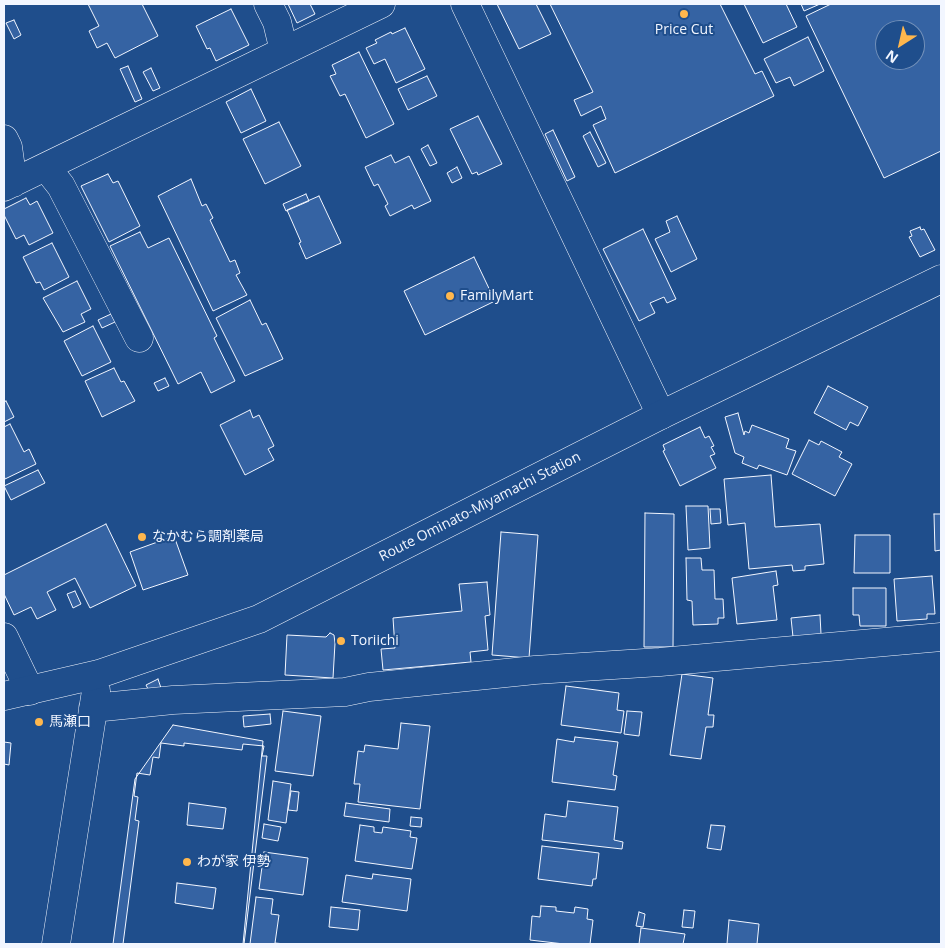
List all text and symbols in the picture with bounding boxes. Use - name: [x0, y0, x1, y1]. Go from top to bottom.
- marker: Price Cut: [678, 8, 690, 20]
- north arrow: [875, 20, 925, 70]
- place label: Price Cut: [655, 22, 713, 38]
- text: N: [882, 46, 902, 68]
- place label: FamilyMart: [460, 288, 533, 304]
- marker: FamilyMart: [444, 290, 456, 302]
- street label: Route Ominato-Miyamachi Station: [376, 449, 584, 565]
- place label: なかむら調剤薬局: [152, 529, 264, 545]
- marker: なかむら調剤薬局: [136, 531, 148, 543]
- place label: Toriichi: [351, 633, 399, 649]
- marker: Toriichi: [335, 635, 347, 647]
- place label: 馬瀬口: [49, 714, 91, 730]
- marker: 馬瀬口: [33, 716, 45, 728]
- place label: わが家 伊勢: [197, 854, 271, 870]
- marker: わが家 伊勢: [181, 856, 193, 868]

